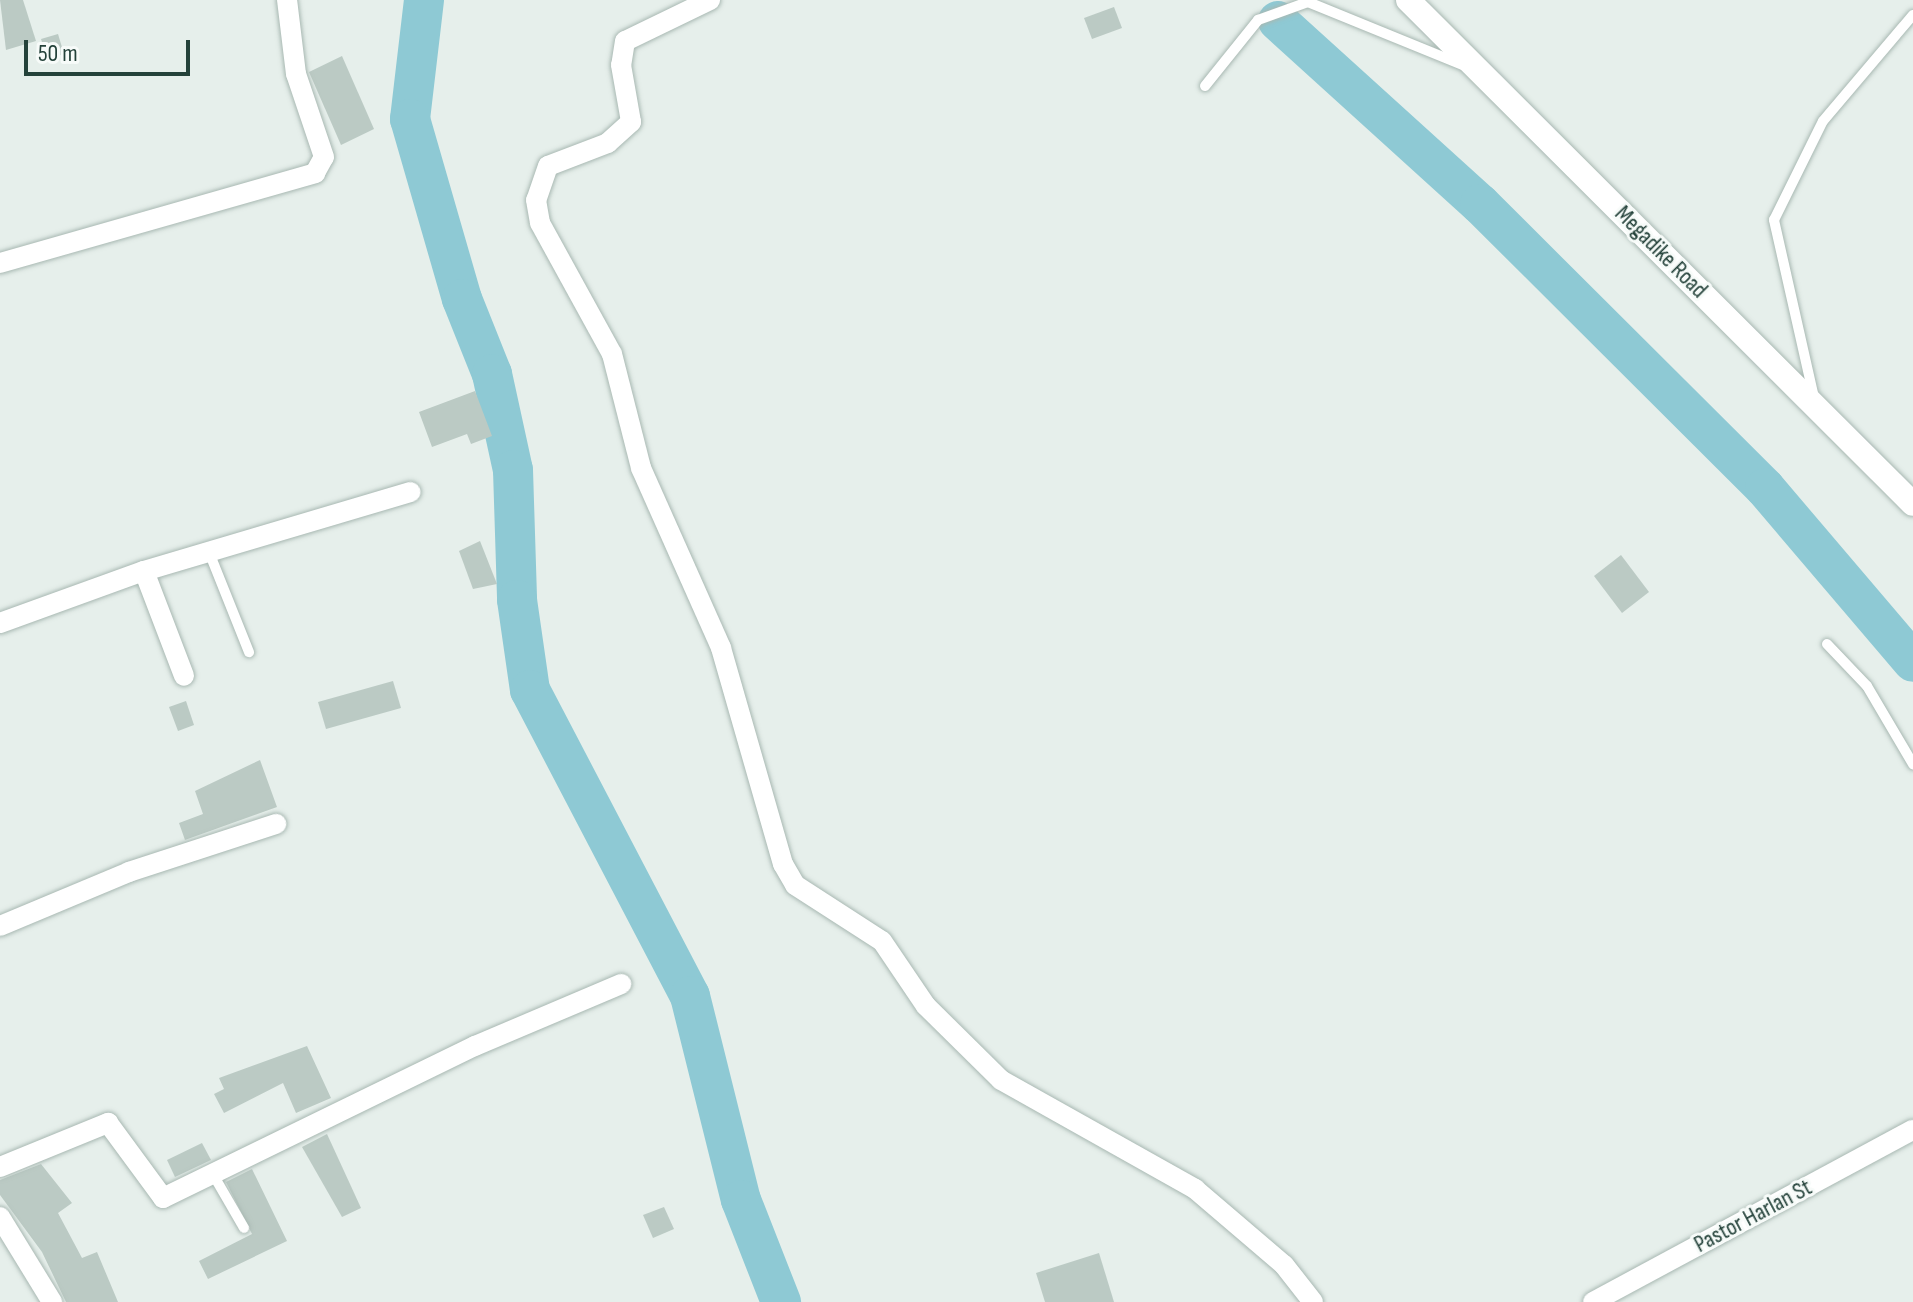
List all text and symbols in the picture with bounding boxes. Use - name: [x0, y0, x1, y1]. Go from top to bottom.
- scale bar: [28, 24, 194, 74]
- text: 50 m: [38, 39, 78, 68]
- street label: Megadike Road: [1609, 200, 1713, 304]
- street label: Pastor Harlan St: [1689, 1173, 1817, 1259]

